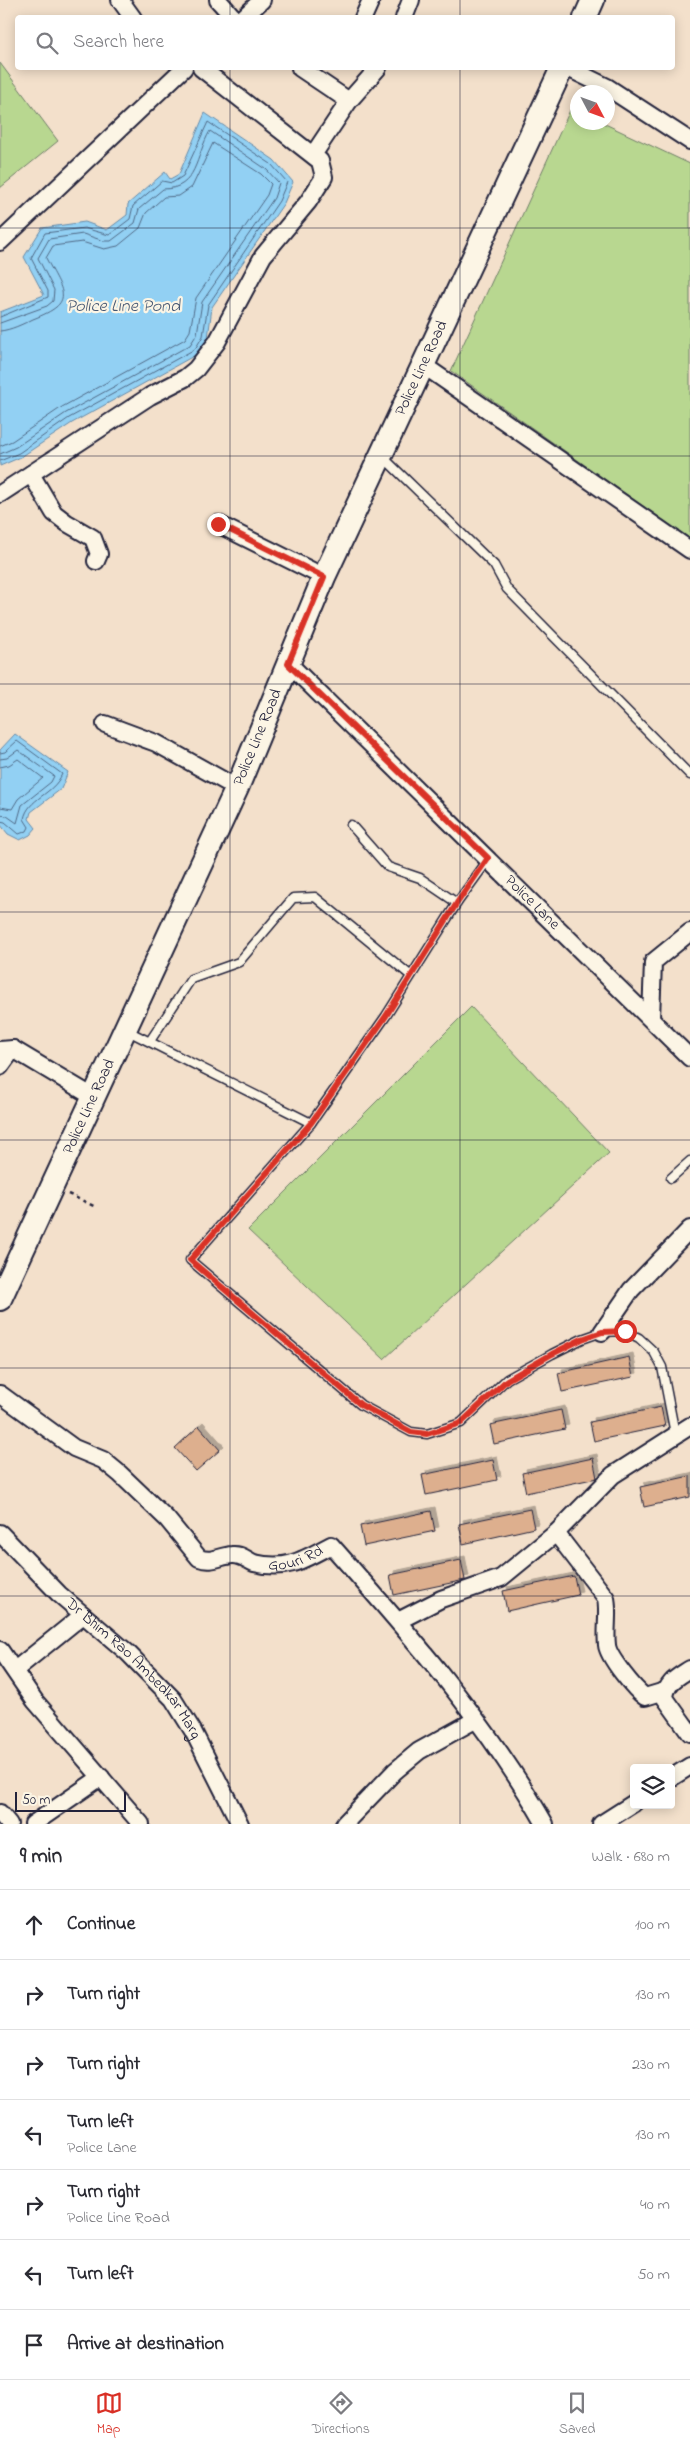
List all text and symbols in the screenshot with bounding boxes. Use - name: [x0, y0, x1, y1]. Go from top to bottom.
- search box: [15, 15, 675, 70]
- icon: search: [33, 29, 61, 57]
- text: Search here: [73, 29, 164, 56]
- north arrow: [570, 85, 615, 130]
- water label: Police Line Pond: [66, 294, 181, 320]
- street label: Police Line Road: [389, 317, 454, 420]
- route end: [207, 513, 230, 536]
- street label: Police Line Road: [227, 685, 289, 789]
- street label: Police Lane: [499, 870, 566, 936]
- street label: Police Line Road: [57, 1055, 122, 1158]
- route start: [614, 1320, 637, 1343]
- street label: Gouri Rd: [268, 1539, 328, 1578]
- street label: Dr Bhim Rao Ambedkar Marg: [59, 1592, 207, 1744]
- map controls: [630, 1764, 675, 1809]
- button: layers: [630, 1764, 675, 1809]
- scale bar: [15, 1789, 126, 1812]
- text: 50 m: [22, 1790, 50, 1811]
- text: 9 min: [20, 1842, 62, 1872]
- text: Walk · 680 m: [591, 1845, 670, 1869]
- icon: ahead: [20, 1911, 48, 1939]
- text: Continue: [67, 1911, 135, 1938]
- text: 100 m: [635, 1913, 670, 1937]
- icon: right: [20, 1981, 48, 2009]
- text: Turn right: [67, 1981, 140, 2008]
- text: 130 m: [635, 1983, 670, 2007]
- icon: right: [20, 2051, 48, 2079]
- text: Turn right: [67, 2051, 140, 2078]
- text: 230 m: [632, 2053, 670, 2077]
- text: Turn left: [67, 2109, 134, 2136]
- icon: left: [20, 2121, 48, 2149]
- text: 130 m: [635, 2123, 670, 2147]
- text: Police Lane: [67, 2136, 137, 2160]
- text: Turn right: [67, 2179, 140, 2206]
- icon: right: [20, 2191, 48, 2219]
- text: 40 m: [640, 2193, 670, 2217]
- text: Police Line Road: [67, 2206, 170, 2230]
- icon: left: [20, 2261, 48, 2289]
- text: Turn left: [67, 2261, 134, 2288]
- text: 50 m: [638, 2263, 670, 2287]
- icon: arrive: [20, 2331, 48, 2359]
- text: Arrive at destination: [67, 2331, 224, 2358]
- tab: Map: [95, 2389, 123, 2440]
- tab: Directions: [312, 2389, 370, 2440]
- tab: Saved: [559, 2389, 595, 2440]

